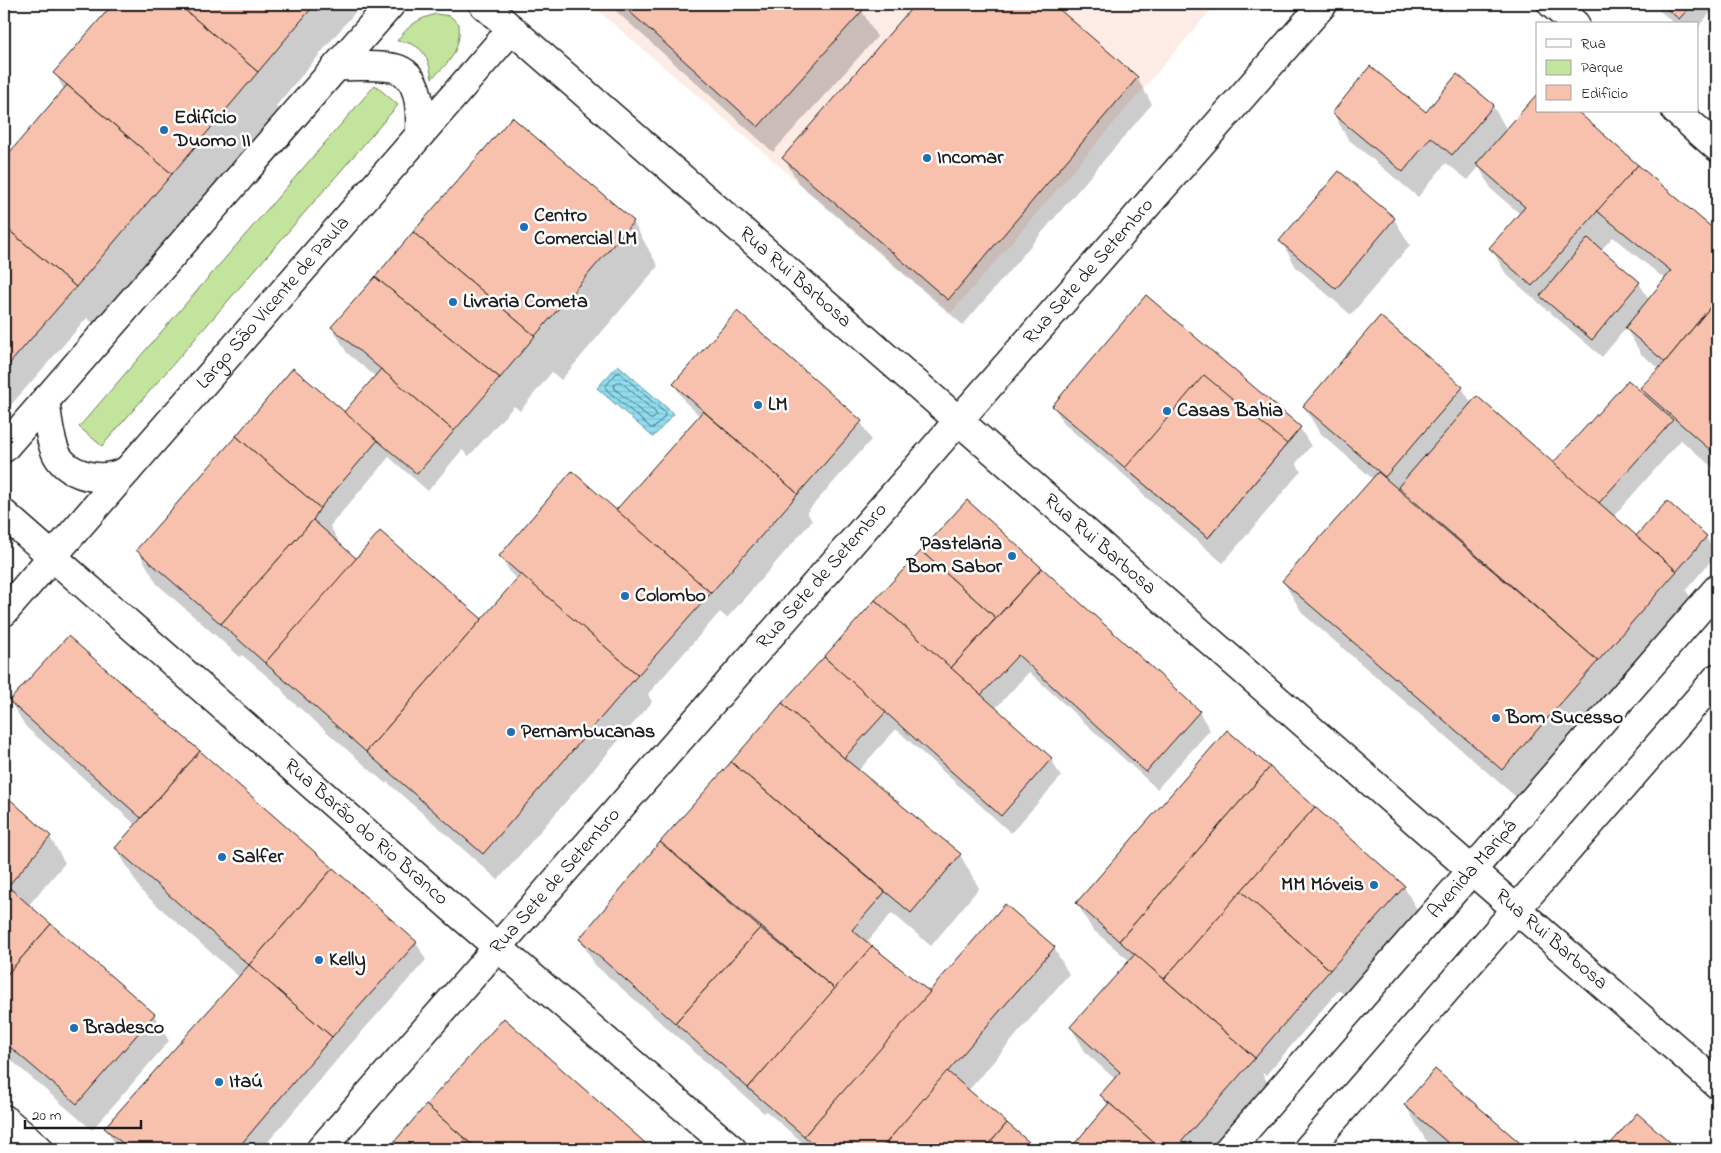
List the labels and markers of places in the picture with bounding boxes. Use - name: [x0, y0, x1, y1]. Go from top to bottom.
- place label: Edifício Duomo II: [173, 104, 251, 156]
- marker: Edifício Duomo II: [158, 124, 170, 136]
- place label: Incomar: [937, 144, 1004, 173]
- marker: Incomar: [921, 152, 933, 164]
- place label: Centro Comercial LM: [534, 202, 637, 254]
- marker: Centro Comercial LM: [518, 221, 530, 233]
- place label: Livraria Cometa: [463, 288, 588, 317]
- marker: Livraria Cometa: [447, 296, 459, 308]
- place label: LM: [768, 391, 788, 420]
- place label: Casas Bahia: [1177, 397, 1283, 426]
- marker: LM: [752, 399, 764, 411]
- marker: Casas Bahia: [1161, 405, 1173, 417]
- place label: Pastelaria Bom Sabor: [906, 530, 1003, 582]
- marker: Pastelaria Bom Sabor: [1006, 550, 1018, 562]
- place label: Colombo: [635, 582, 706, 611]
- marker: Colombo: [619, 590, 631, 602]
- place label: Bom Sucesso: [1505, 704, 1623, 733]
- marker: Bom Sucesso: [1490, 712, 1502, 724]
- place label: Pernambucanas: [521, 718, 655, 747]
- marker: Pernambucanas: [505, 726, 517, 738]
- place label: Salfer: [232, 843, 284, 872]
- marker: Salfer: [216, 851, 228, 863]
- place label: MM Móveis: [1281, 871, 1364, 900]
- marker: MM Móveis: [1368, 879, 1380, 891]
- place label: Kelly: [329, 946, 366, 976]
- marker: Kelly: [313, 954, 325, 966]
- place label: Bradesco: [83, 1014, 164, 1043]
- marker: Bradesco: [68, 1022, 80, 1034]
- place label: Itaú: [229, 1068, 263, 1097]
- marker: Itaú: [213, 1076, 225, 1088]

